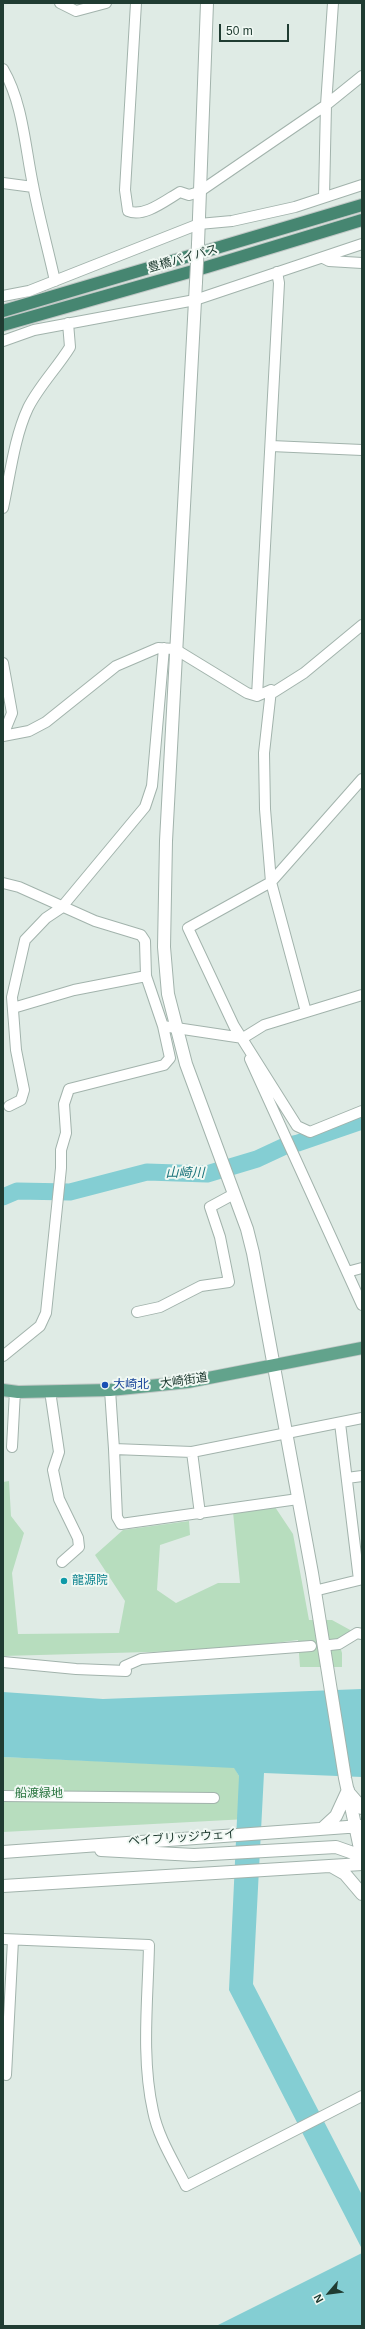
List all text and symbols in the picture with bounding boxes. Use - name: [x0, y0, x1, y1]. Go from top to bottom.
- scale bar: [221, 16, 291, 42]
- text: 50 m: [226, 24, 253, 38]
- street label: 豊橋バイパス: [146, 242, 220, 276]
- water label: 山崎川: [166, 1165, 204, 1181]
- street label: 大崎街道: [159, 1371, 209, 1391]
- place label: 大崎北: [113, 1378, 149, 1392]
- marker: 大崎北: [100, 1380, 110, 1390]
- place label: 龍源院: [72, 1574, 108, 1588]
- marker: 龍源院: [59, 1576, 69, 1586]
- park label: 船渡緑地: [15, 1787, 63, 1801]
- street label: ベイブリッジウェイ: [128, 1827, 236, 1849]
- north arrow: [309, 2273, 349, 2313]
- text: N: [311, 2292, 326, 2305]

